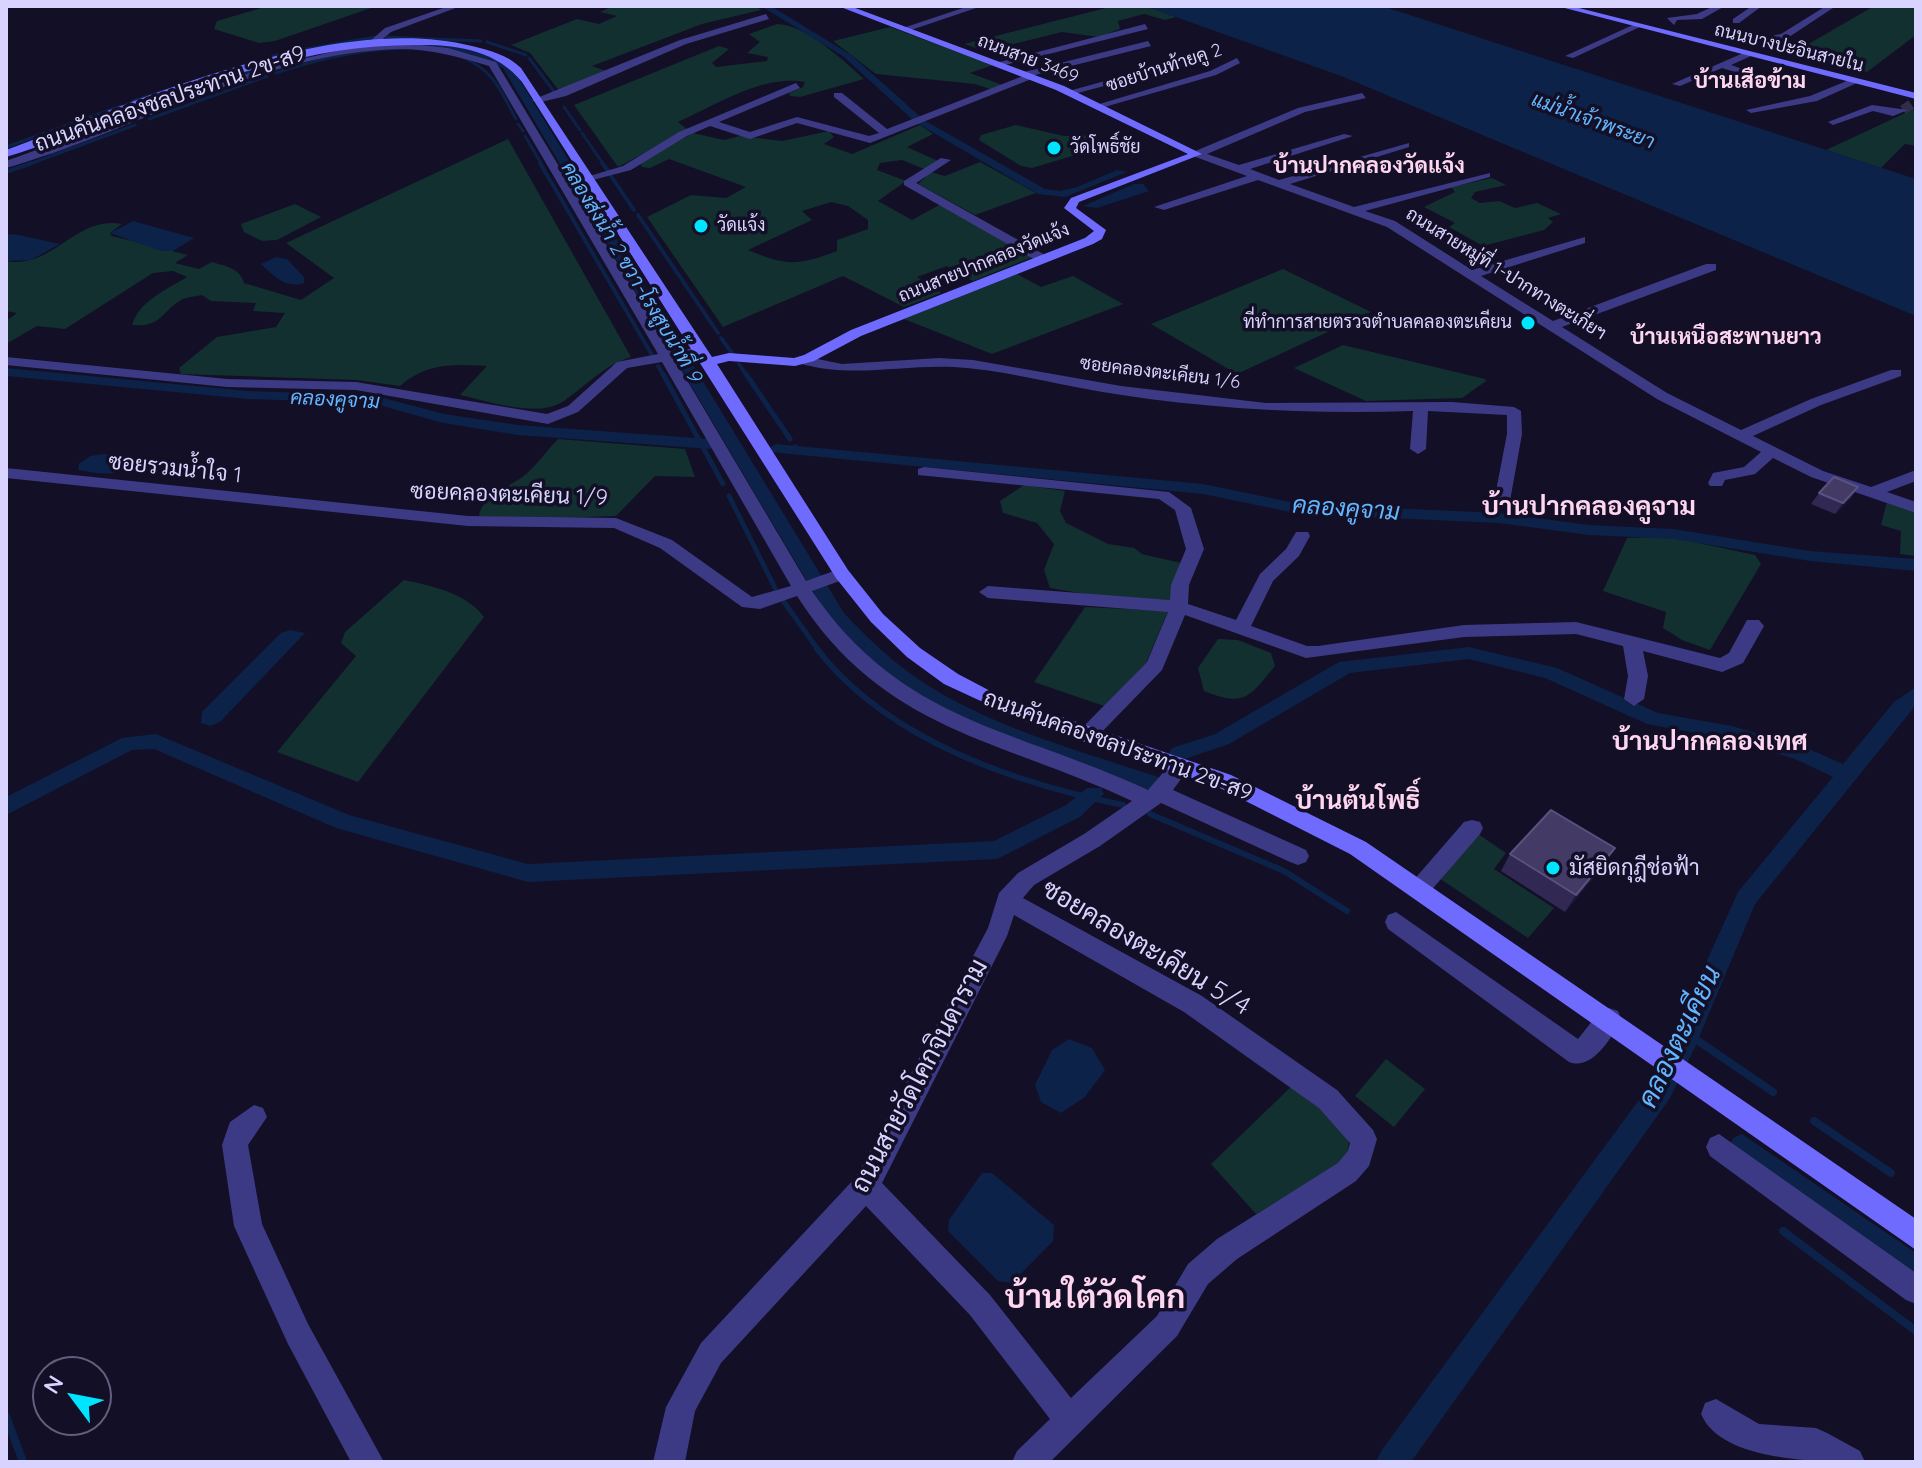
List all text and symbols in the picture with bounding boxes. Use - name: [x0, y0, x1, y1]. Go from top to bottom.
- street label: ถนนบางปะอินสายใน: [1712, 19, 1866, 77]
- street label: ถนนสาย 3469: [974, 30, 1082, 88]
- street label: ซอยบ้านท้ายคู 2: [1103, 39, 1225, 97]
- street label: ถนนคันคลองชลประทาน 2ข-ส9: [31, 40, 309, 158]
- district label: บ้านเสือข้าม: [1694, 68, 1806, 94]
- water label: แม่น้ำเจ้าพระยา: [1528, 88, 1658, 154]
- place label: วัดโพธิ์ชัย: [1070, 137, 1141, 159]
- marker: วัดโพธิ์ชัย: [1045, 139, 1063, 157]
- district label: บ้านปากคลองวัดแจ้ง: [1273, 153, 1465, 179]
- water label: คลองส่งน้ำ 2 ขวา-โรงสูบน้ำที่ 9: [556, 158, 706, 386]
- street label: ถนนสายหมู่ที่ 1-ปากทางตะเกี่ยฯ: [1402, 203, 1610, 345]
- place label: วัดแจ้ง: [717, 215, 765, 237]
- marker: วัดแจ้ง: [692, 217, 710, 235]
- street label: ถนนสายปากคลองวัดแจ้ง: [895, 219, 1073, 307]
- place label: ที่ทำการสายตรวจตำบลคลองตะเคียน: [1243, 312, 1512, 334]
- marker: ที่ทำการสายตรวจตำบลคลองตะเคียน: [1519, 314, 1537, 332]
- district label: บ้านเหนือสะพานยาว: [1630, 324, 1822, 350]
- street label: ซอยคลองตะเคียน 1/6: [1079, 352, 1241, 394]
- water label: คลองคูจาม: [290, 386, 380, 414]
- street label: ซอยรวมน้ำใจ 1: [107, 449, 243, 489]
- street label: ซอยคลองตะเคียน 1/9: [410, 478, 608, 512]
- water label: คลองคูจาม: [1291, 491, 1401, 527]
- district label: บ้านปากคลองคูจาม: [1482, 491, 1696, 523]
- street label: ถนนคันคลองชลประทาน 2ข-ส9: [980, 685, 1256, 807]
- district label: บ้านปากคลองเทศ: [1612, 726, 1808, 758]
- district label: บ้านต้นโพธิ์: [1295, 785, 1421, 817]
- place label: มัสยิดกุฎีช่อฟ้า: [1569, 855, 1700, 881]
- marker: มัสยิดกุฎีช่อฟ้า: [1544, 859, 1562, 877]
- street label: ซอยคลองตะเคียน 5/4: [1036, 874, 1256, 1022]
- street label: ถนนสายวัดโคกจินดาราม: [845, 954, 995, 1198]
- water label: คลองตะเคียน: [1631, 961, 1729, 1113]
- district label: บ้านใต้วัดโคก: [1005, 1279, 1185, 1317]
- north arrow: [32, 1356, 112, 1436]
- text: N: [37, 1370, 69, 1399]

